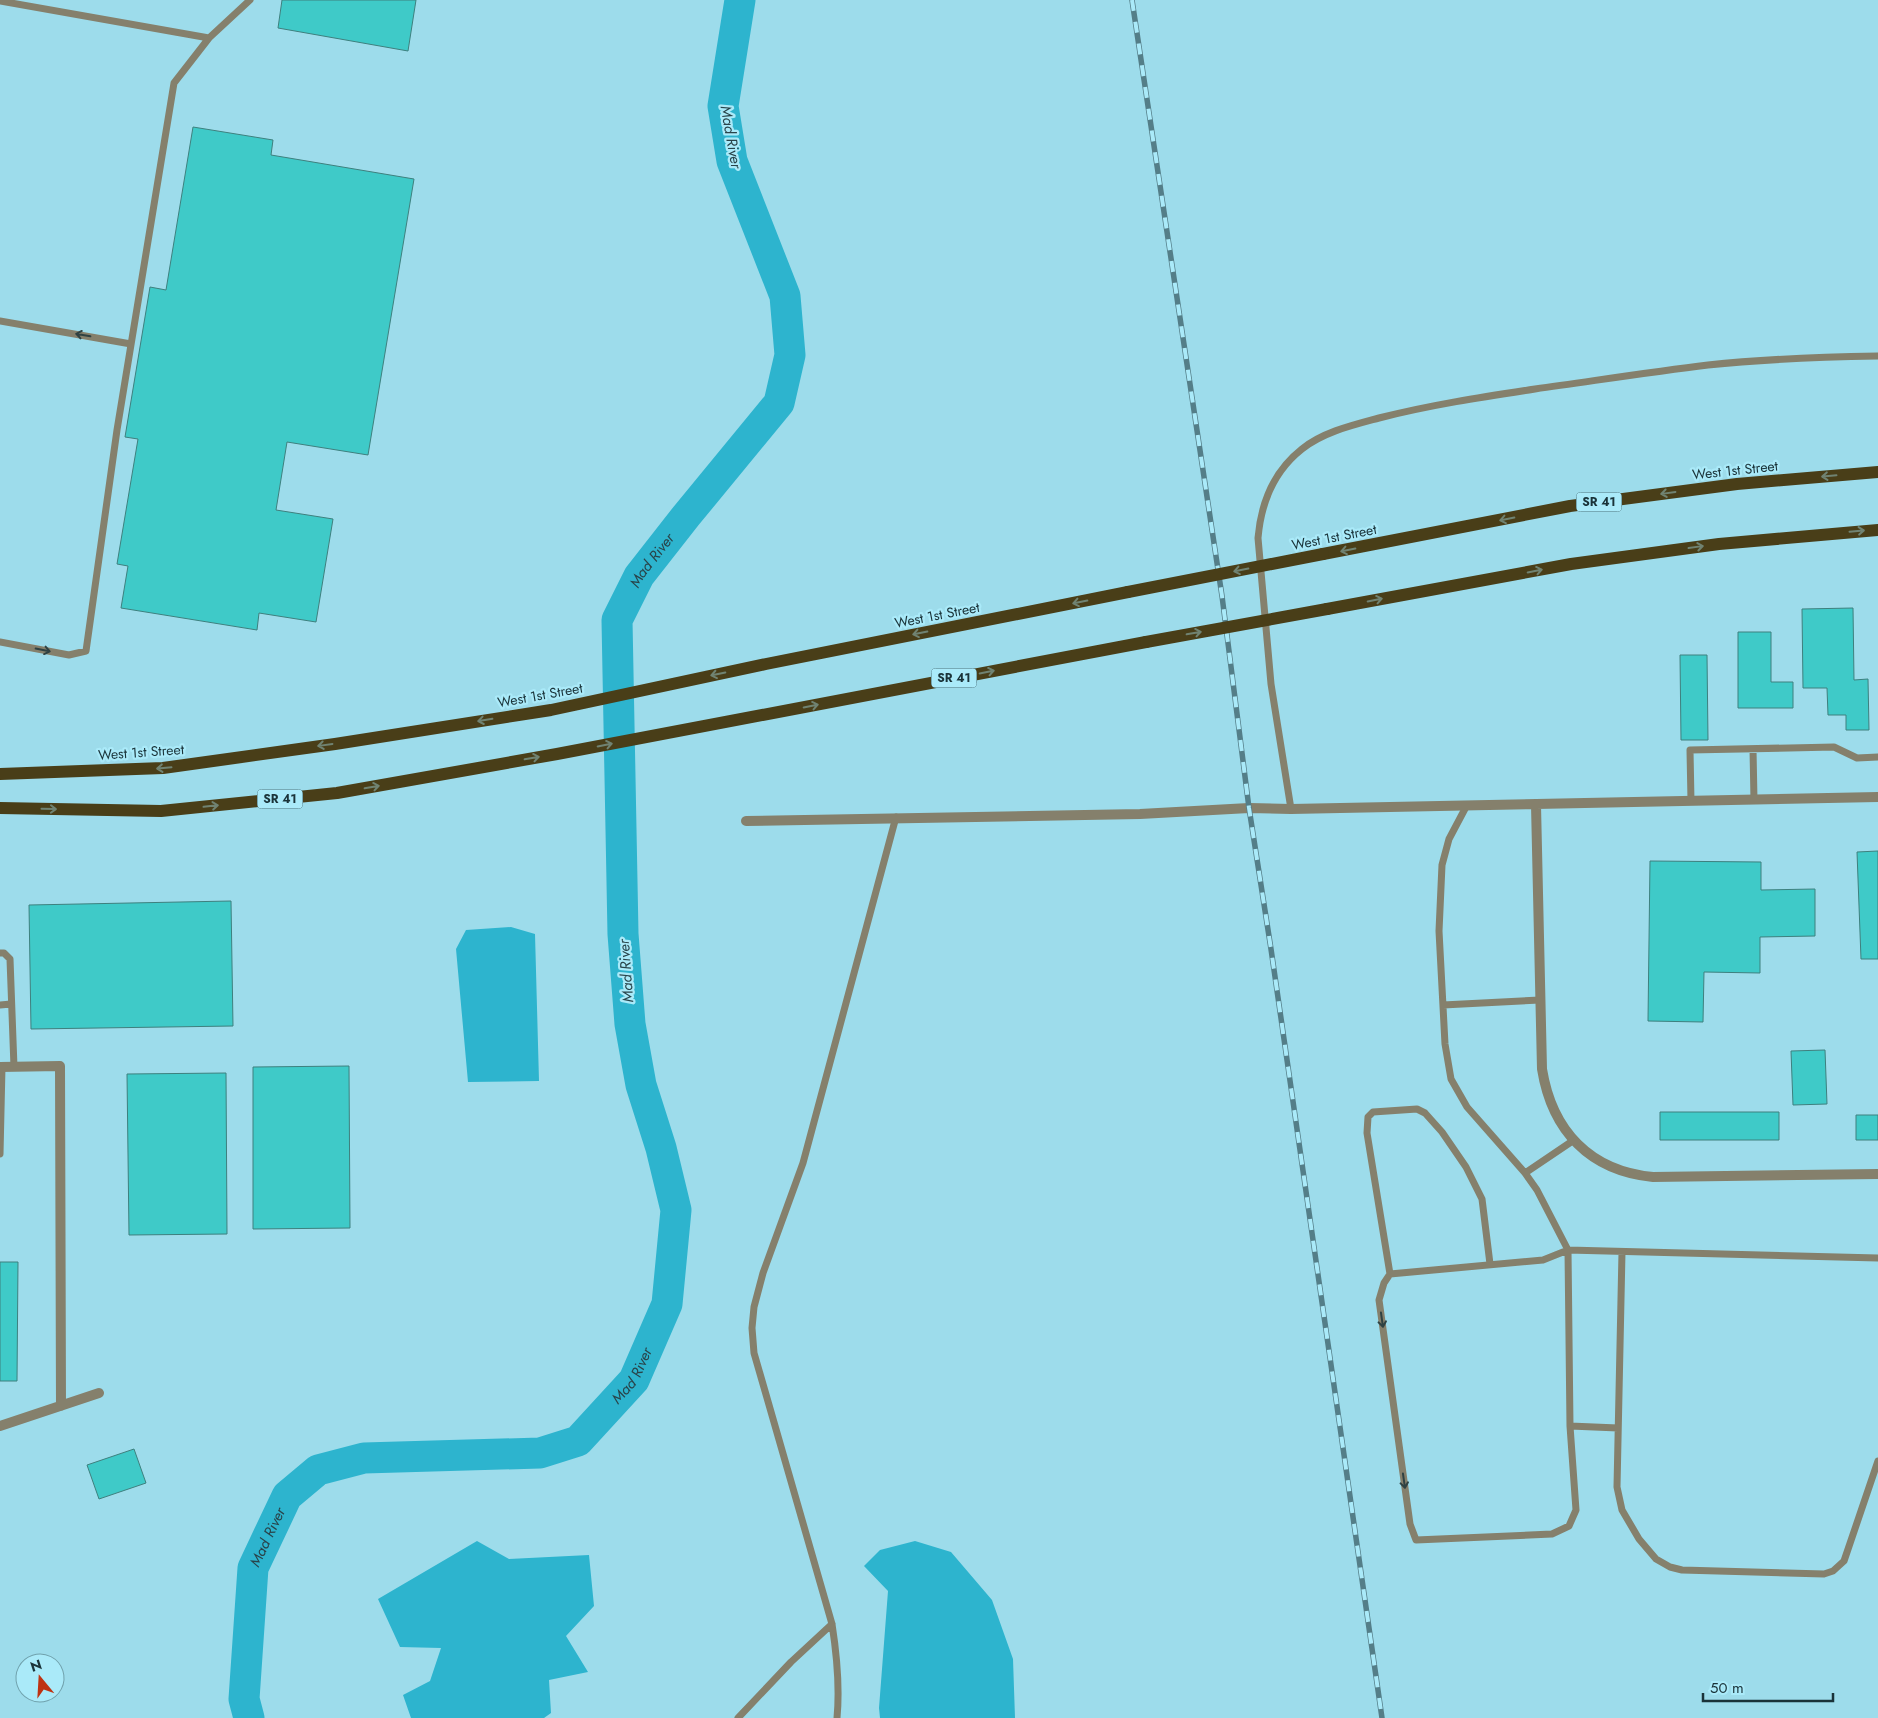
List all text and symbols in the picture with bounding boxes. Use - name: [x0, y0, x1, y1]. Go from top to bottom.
- water label: Mad River: [715, 104, 748, 171]
- one-way arrow: [75, 330, 91, 340]
- street label: West 1st Street: [1691, 455, 1779, 484]
- one-way arrow: [1822, 471, 1838, 480]
- one-way arrow: [1660, 488, 1676, 498]
- road number: SR 41: [1576, 492, 1622, 512]
- one-way arrow: [1500, 514, 1516, 524]
- street label: West 1st Street: [1290, 519, 1379, 555]
- one-way arrow: [1849, 526, 1865, 536]
- water label: Mad River: [624, 528, 680, 591]
- one-way arrow: [1687, 542, 1703, 552]
- one-way arrow: [1340, 545, 1356, 555]
- one-way arrow: [1527, 565, 1543, 575]
- one-way arrow: [1234, 566, 1250, 576]
- one-way arrow: [1367, 595, 1383, 605]
- street label: West 1st Street: [893, 597, 982, 633]
- one-way arrow: [1072, 597, 1088, 607]
- one-way arrow: [1185, 628, 1201, 638]
- one-way arrow: [913, 629, 929, 638]
- one-way arrow: [35, 646, 51, 655]
- one-way arrow: [979, 667, 995, 677]
- road number: SR 41: [932, 668, 976, 688]
- one-way arrow: [711, 670, 727, 679]
- street label: West 1st Street: [496, 678, 585, 712]
- one-way arrow: [802, 700, 818, 710]
- one-way arrow: [478, 716, 494, 726]
- street label: West 1st Street: [97, 739, 185, 765]
- one-way arrow: [596, 739, 612, 749]
- one-way arrow: [317, 741, 333, 751]
- one-way arrow: [524, 753, 540, 763]
- one-way arrow: [156, 763, 172, 772]
- one-way arrow: [364, 781, 380, 791]
- road number: SR 41: [258, 790, 302, 809]
- one-way arrow: [203, 801, 219, 810]
- one-way arrow: [40, 804, 56, 814]
- water label: Mad River: [613, 938, 639, 1003]
- one-way arrow: [1377, 1312, 1387, 1328]
- water label: Mad River: [606, 1343, 658, 1409]
- one-way arrow: [1400, 1473, 1410, 1489]
- water label: Mad River: [244, 1503, 291, 1571]
- north arrow: [15, 1653, 65, 1703]
- text: N: [28, 1654, 44, 1677]
- scale bar: [1703, 1670, 1833, 1702]
- text: 50 m: [1710, 1677, 1744, 1699]

